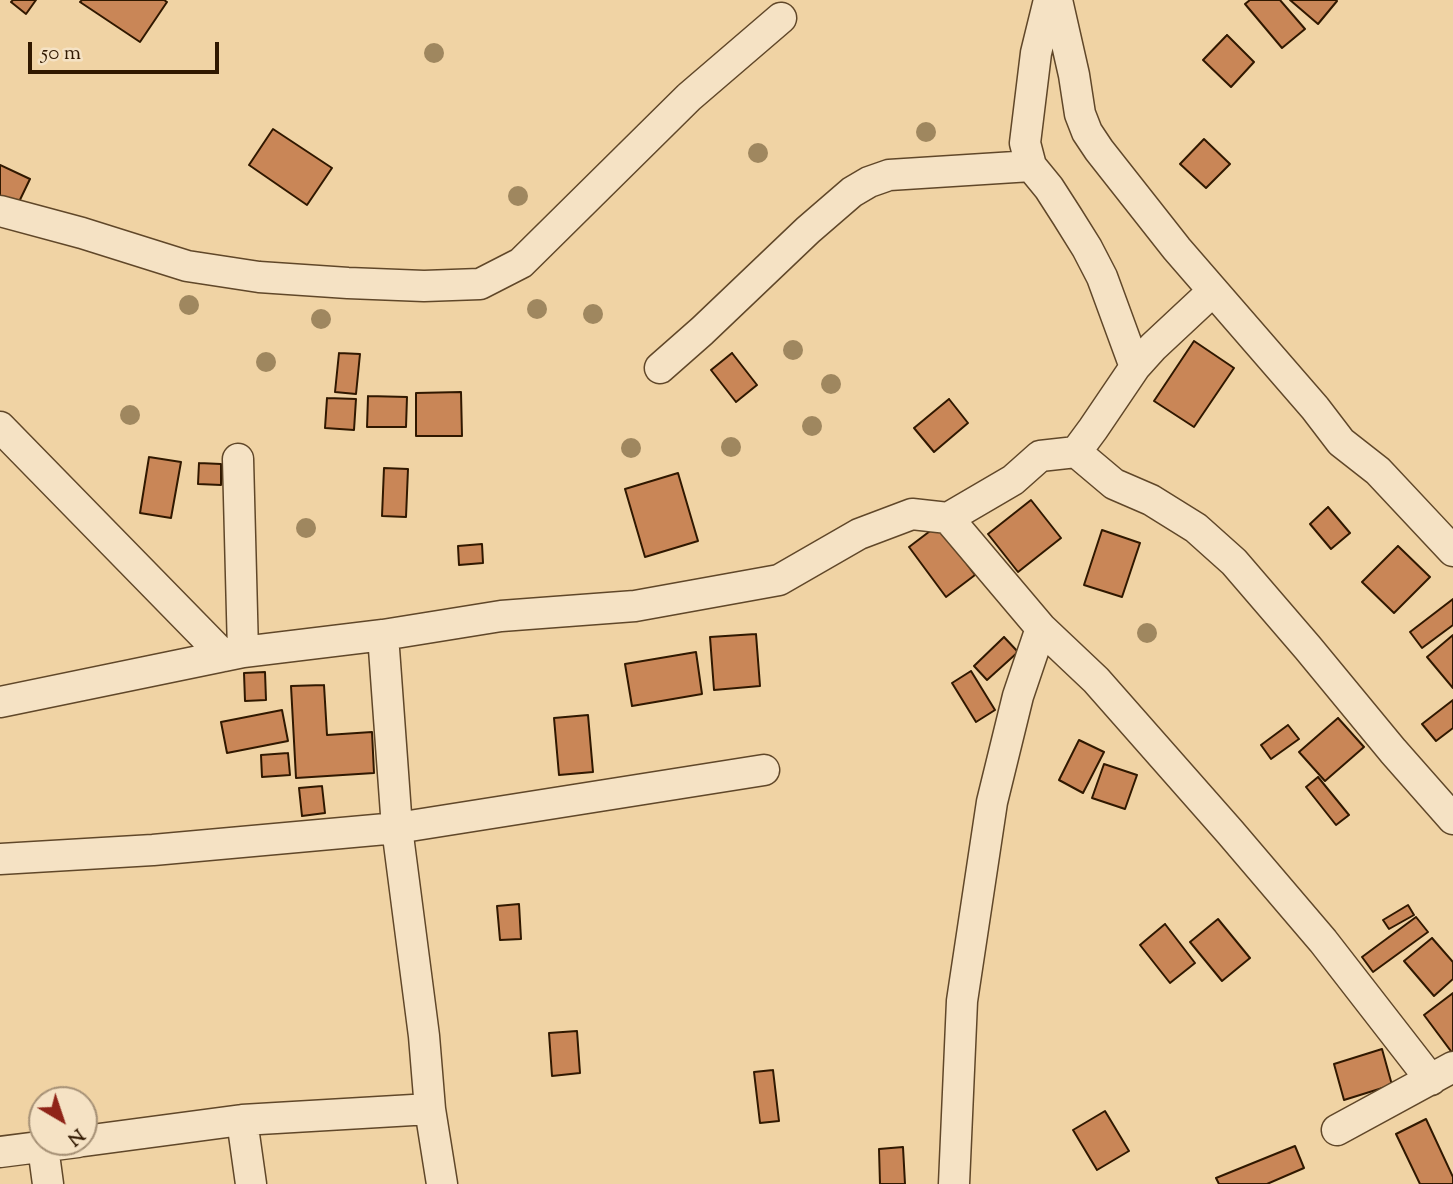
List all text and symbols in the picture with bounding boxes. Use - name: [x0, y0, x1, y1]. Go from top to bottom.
- scale bar: [32, 28, 222, 72]
- text: 50 m: [41, 39, 81, 69]
- north arrow: [28, 1086, 98, 1156]
- text: N: [61, 1121, 90, 1151]

